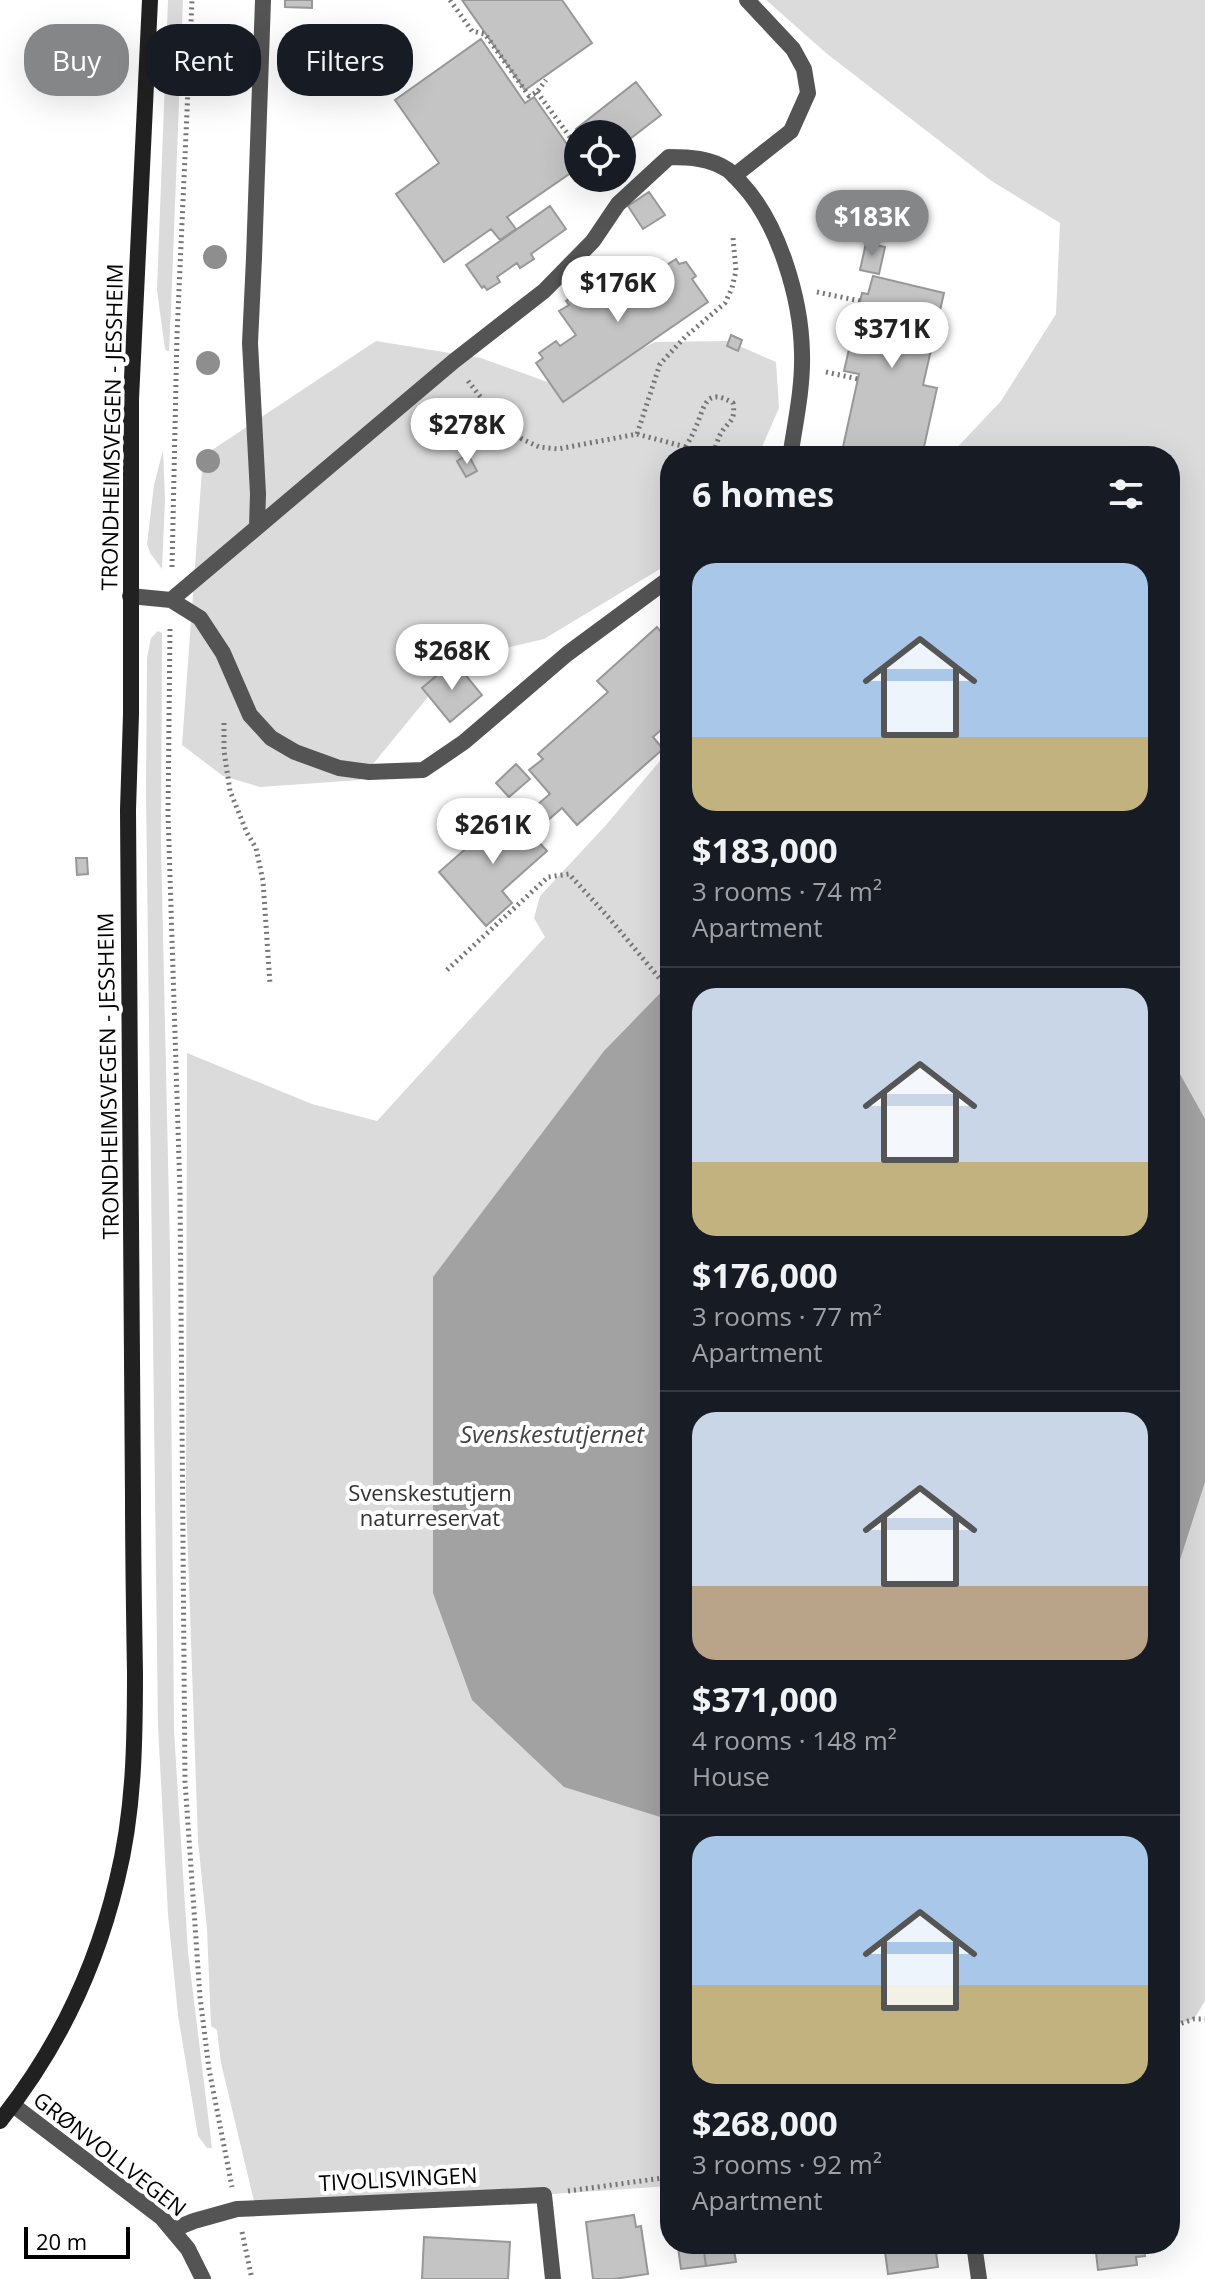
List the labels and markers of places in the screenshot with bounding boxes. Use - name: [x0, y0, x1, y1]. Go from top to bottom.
- pin: $183K: [816, 190, 928, 258]
- pin: $176K: [562, 256, 674, 324]
- pin: $371K: [836, 302, 948, 370]
- pin: $278K: [411, 398, 523, 466]
- pin: $268K: [396, 624, 508, 692]
- pin: $261K: [437, 798, 549, 866]

